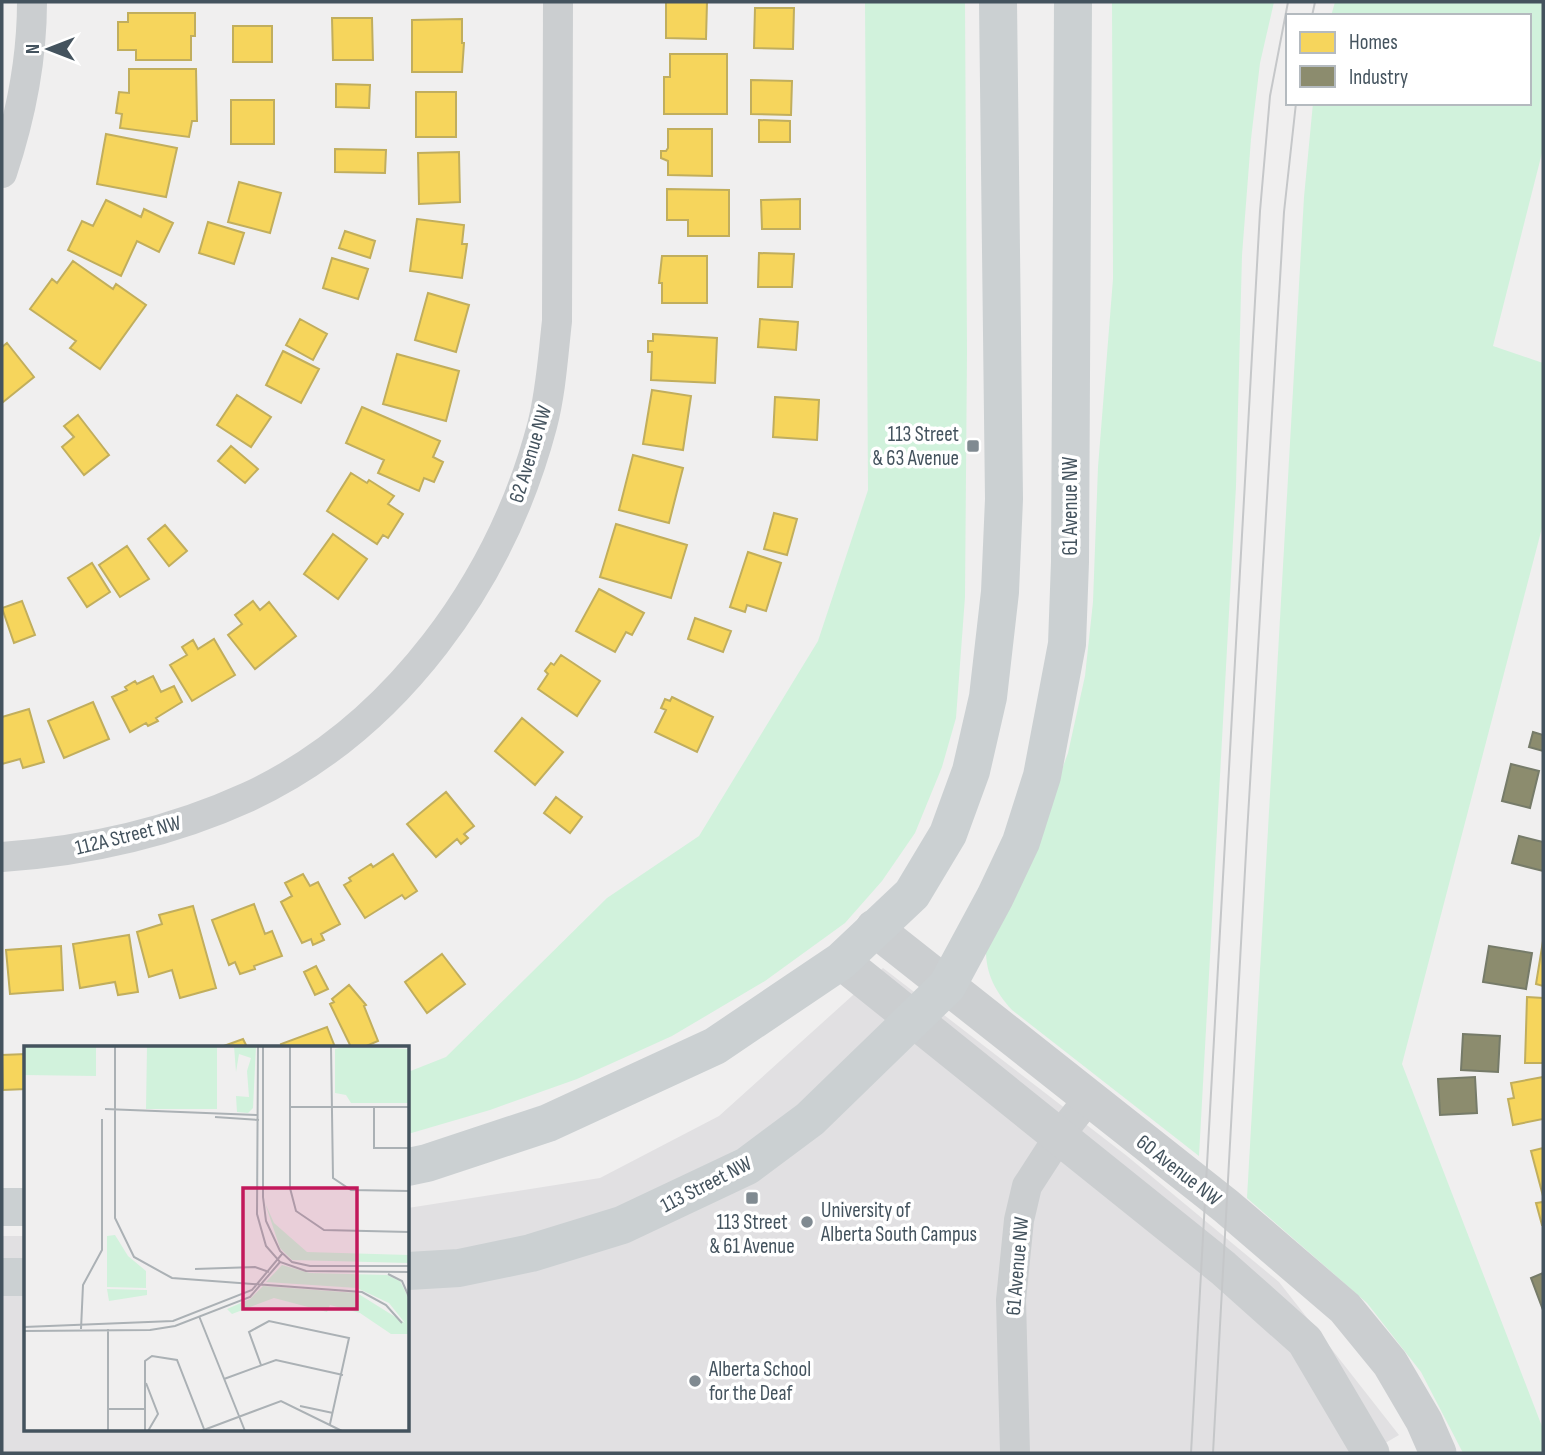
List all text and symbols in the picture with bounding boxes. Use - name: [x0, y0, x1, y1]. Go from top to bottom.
- north arrow: [14, 14, 84, 84]
- legend: [1286, 14, 1531, 105]
- text: Homes: [1349, 30, 1398, 55]
- text: N: [22, 44, 45, 54]
- text: Industry: [1349, 65, 1408, 90]
- street label: 62 Avenue NW: [504, 402, 557, 506]
- place label: 113 Street & 63 Avenue: [872, 422, 959, 471]
- marker: 113 Street & 63 Avenue: [965, 438, 981, 454]
- street label: 61 Avenue NW: [1058, 456, 1083, 555]
- street label: 112A Street NW: [73, 810, 184, 861]
- inset map: [24, 1046, 410, 1430]
- street label: 60 Avenue NW: [1131, 1129, 1226, 1212]
- street label: 113 Street NW: [657, 1151, 756, 1218]
- marker: 113 Street & 61 Avenue: [744, 1190, 760, 1206]
- place label: University of Alberta South Campus: [820, 1198, 977, 1247]
- place label: 113 Street & 61 Avenue: [709, 1210, 795, 1259]
- marker: University of Alberta South Campus: [799, 1214, 815, 1230]
- street label: 61 Avenue NW: [1001, 1215, 1034, 1316]
- place label: Alberta School for the Deaf: [708, 1357, 811, 1406]
- marker: Alberta School for the Deaf: [687, 1373, 703, 1389]

